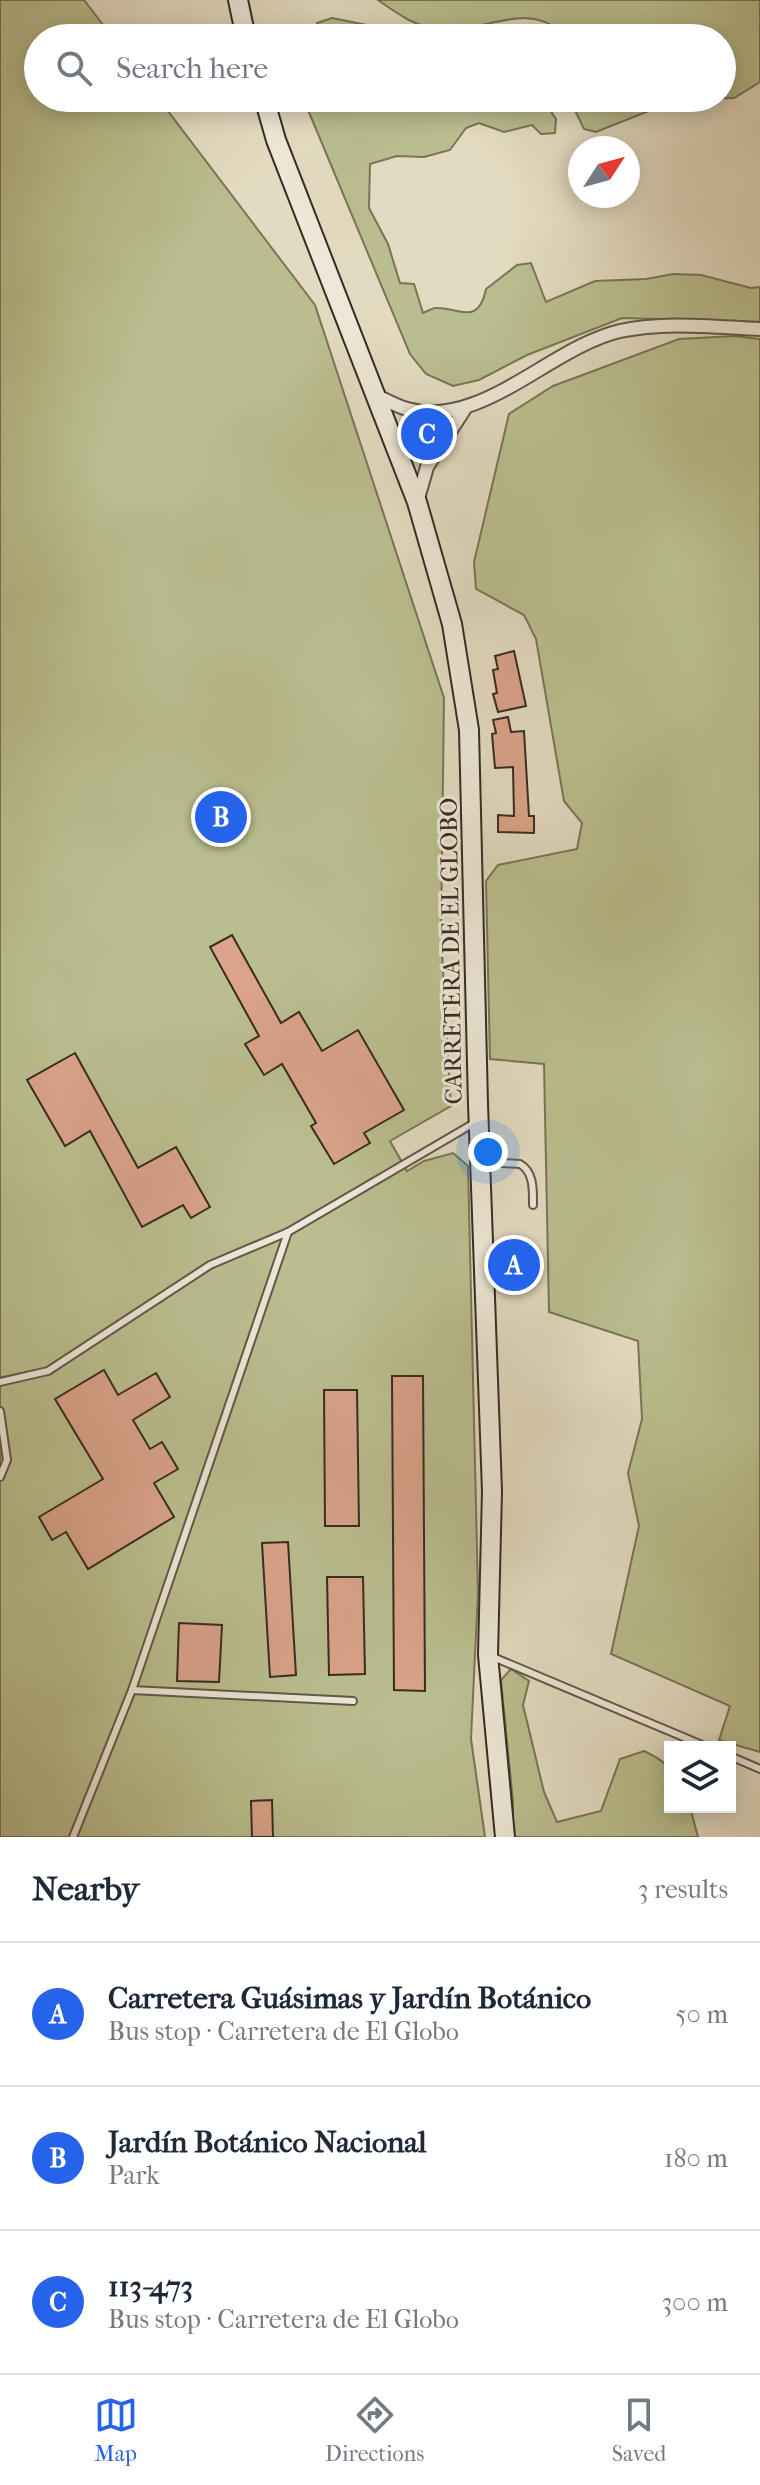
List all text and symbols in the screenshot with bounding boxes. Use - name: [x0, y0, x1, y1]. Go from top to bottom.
- search box: [24, 24, 736, 112]
- icon: search: [52, 46, 96, 90]
- text: Search here: [116, 51, 268, 86]
- north arrow: [568, 136, 640, 208]
- pin: C: [401, 404, 453, 464]
- pin: B: [195, 787, 247, 847]
- street label: CARRETERA DE EL GLOBO: [434, 797, 468, 1105]
- your location: [468, 1132, 508, 1172]
- pin: A: [488, 1235, 540, 1295]
- map controls: [664, 1741, 736, 1813]
- button: layers: [664, 1741, 736, 1813]
- text: Nearby: [32, 1869, 139, 1909]
- text: 3 results: [638, 1874, 728, 1905]
- text: Carretera Guásimas y Jardín Botánico: [108, 1981, 591, 2016]
- text: A: [50, 1999, 66, 2030]
- text: 50 m: [675, 1999, 728, 2030]
- text: Bus stop · Carretera de El Globo: [108, 2016, 459, 2047]
- text: Jardín Botánico Nacional: [108, 2125, 427, 2160]
- text: B: [50, 2143, 66, 2174]
- text: 180 m: [664, 2143, 728, 2174]
- text: Park: [108, 2160, 160, 2191]
- text: 113-473: [108, 2269, 193, 2304]
- text: C: [49, 2287, 67, 2318]
- text: 300 m: [661, 2287, 728, 2318]
- text: Bus stop · Carretera de El Globo: [108, 2304, 459, 2335]
- tab: Map: [94, 2393, 138, 2467]
- tab: Directions: [325, 2393, 424, 2467]
- tab: Saved: [612, 2393, 666, 2467]

